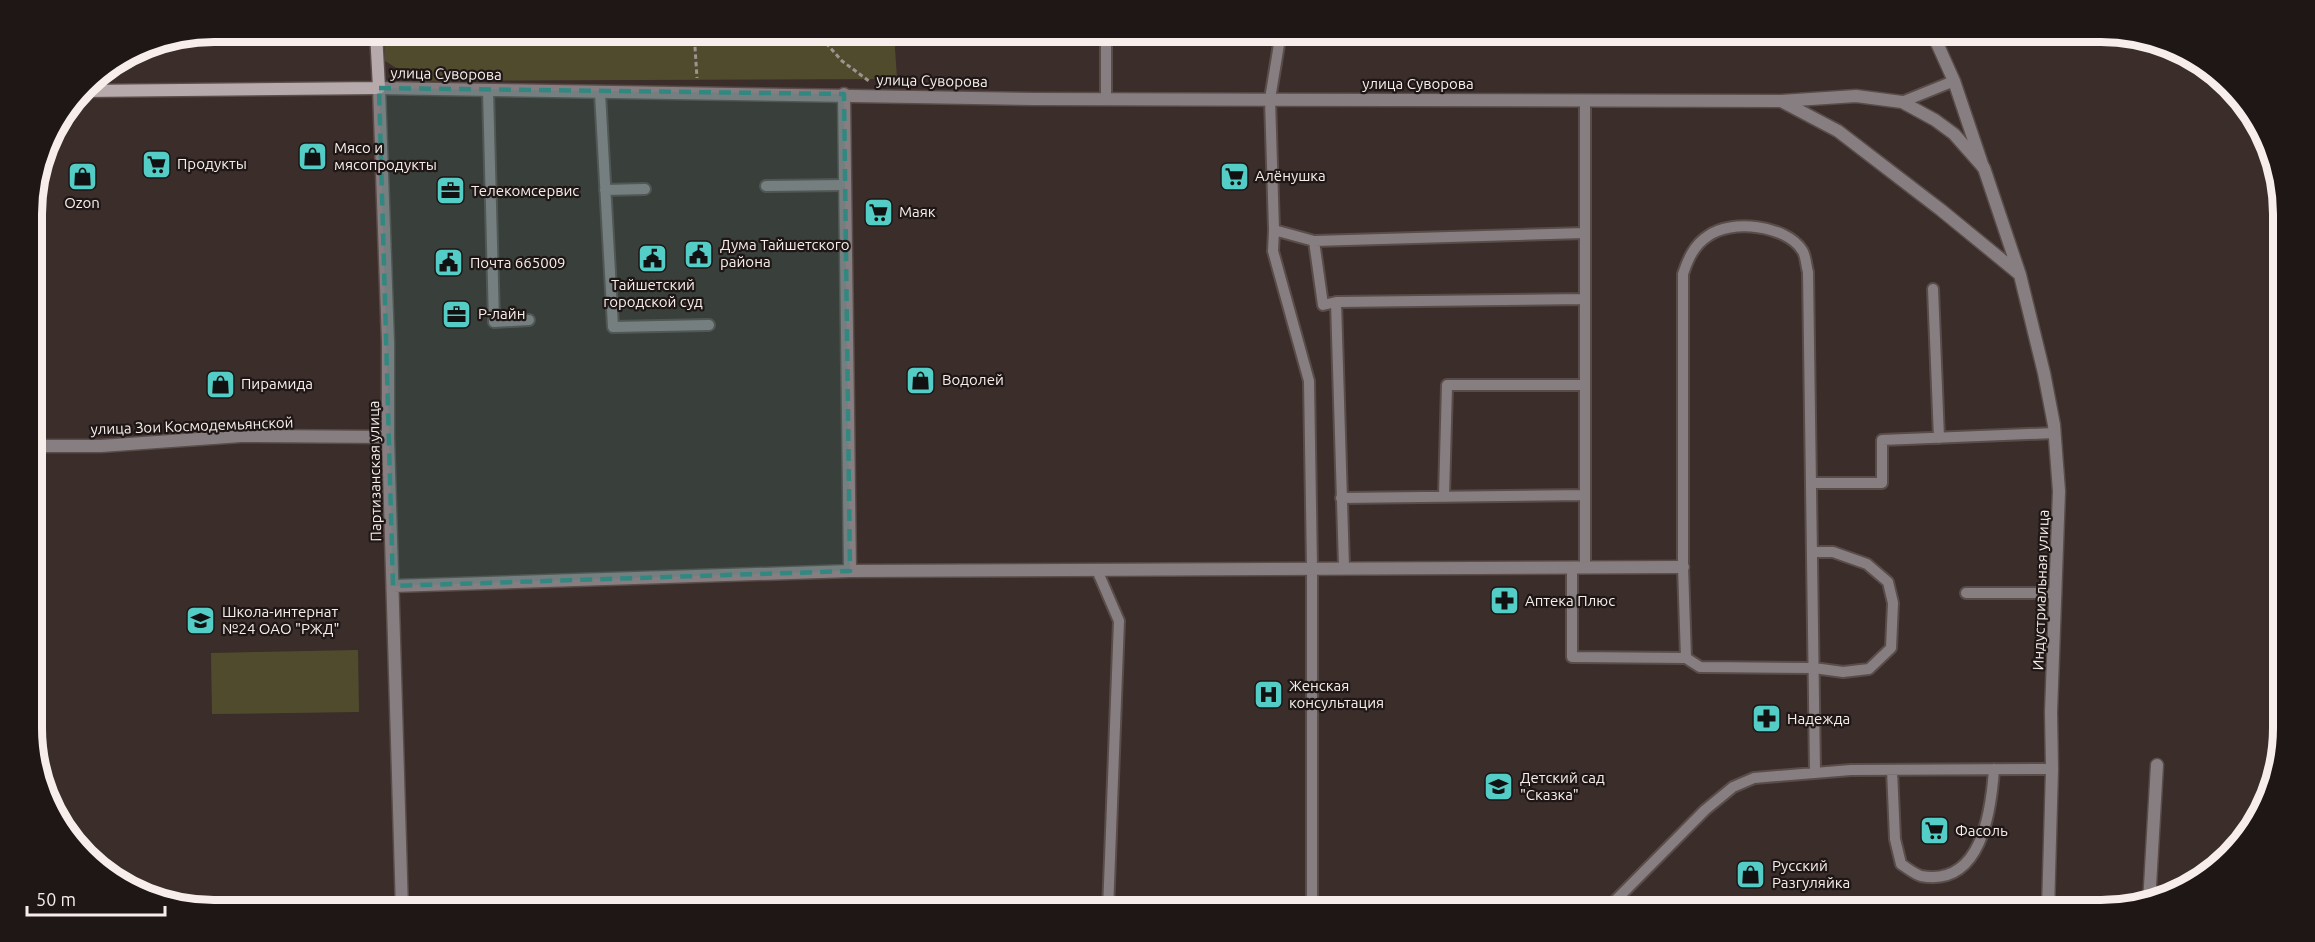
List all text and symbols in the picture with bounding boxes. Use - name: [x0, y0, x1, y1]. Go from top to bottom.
- street label: улица Суворова: [390, 64, 502, 83]
- street label: улица Суворова: [876, 71, 988, 90]
- street label: улица Суворова: [1362, 75, 1474, 92]
- place label: Мясо и мясопродукты: [334, 139, 437, 173]
- shop icon: Мясо и мясопродукты: [297, 141, 329, 173]
- supermarket icon: Продукты: [140, 148, 172, 180]
- place label: Продукты: [177, 155, 247, 172]
- shop icon: Ozon: [66, 160, 98, 192]
- supermarket icon: Алёнушка: [1218, 160, 1250, 192]
- place label: Алёнушка: [1255, 167, 1326, 184]
- office icon: Телекомсервис: [434, 175, 466, 207]
- place label: Телекомсервис: [471, 182, 579, 199]
- place label: Ozon: [64, 194, 100, 211]
- supermarket icon: Маяк: [862, 196, 894, 228]
- place label: Маяк: [899, 203, 936, 220]
- place label: Дума Тайшетского района: [720, 236, 850, 270]
- public building icon: Дума Тайшетского района: [683, 238, 715, 270]
- public building icon: Тайшетский городской суд: [637, 242, 669, 274]
- public building icon: Почта 665009: [433, 247, 465, 279]
- place label: Почта 665009: [470, 254, 566, 271]
- place label: Тайшетский городской суд: [603, 276, 703, 310]
- office icon: Р-лайн: [441, 298, 473, 330]
- place label: Р-лайн: [478, 305, 525, 322]
- shop icon: Водолей: [905, 364, 937, 396]
- shop icon: Пирамида: [204, 368, 236, 400]
- place label: Водолей: [942, 371, 1004, 388]
- place label: Пирамида: [241, 375, 313, 392]
- street label: Партизанская улица: [365, 400, 384, 542]
- street label: улица Зои Космодемьянской: [90, 413, 294, 438]
- street label: Индустриальная улица: [2029, 509, 2052, 671]
- pharmacy icon: Аптека Плюс: [1488, 585, 1520, 617]
- place label: Аптека Плюс: [1525, 592, 1615, 609]
- place label: Школа-интернат №24 ОАО "РЖД": [222, 603, 339, 637]
- school or university icon: Школа-интернат №24 ОАО "РЖД": [185, 605, 217, 637]
- place label: Женская консультация: [1289, 677, 1384, 711]
- hospital icon: Женская консультация: [1252, 679, 1284, 711]
- pharmacy icon: Надежда: [1750, 703, 1782, 735]
- place label: Надежда: [1787, 710, 1850, 727]
- place label: Детский сад "Сказка": [1520, 769, 1605, 803]
- school or university icon: Детский сад "Сказка": [1483, 771, 1515, 803]
- supermarket icon: Фасоль: [1918, 815, 1950, 847]
- place label: Фасоль: [1955, 822, 2008, 839]
- place label: Русский Разгуляйка: [1772, 857, 1850, 891]
- shop icon: Русский Разгуляйка: [1735, 859, 1767, 891]
- scale bar: [27, 879, 165, 917]
- text: 50 m: [36, 889, 76, 909]

